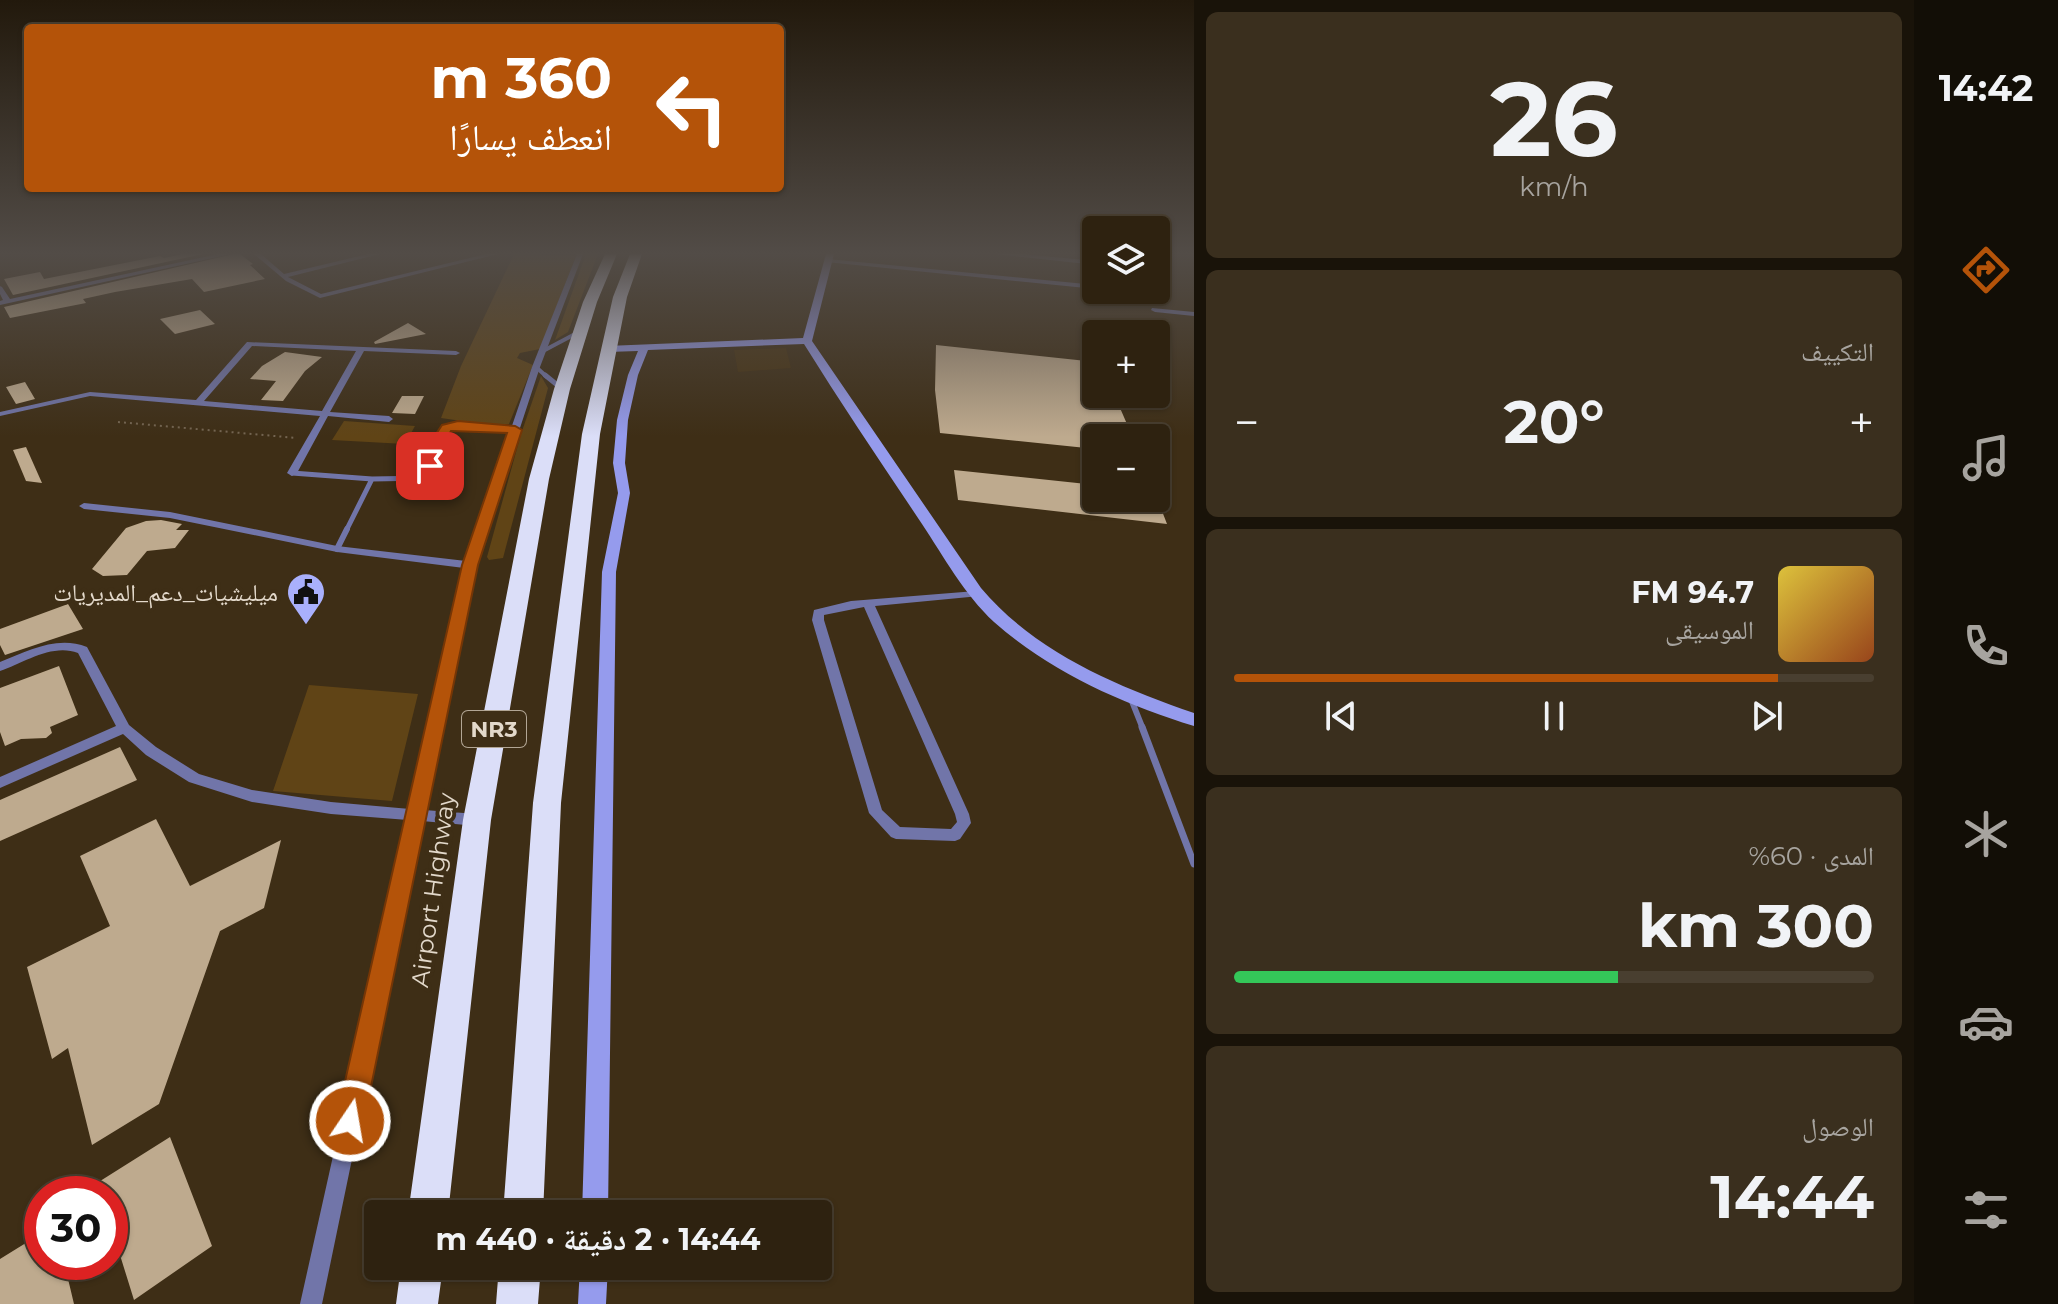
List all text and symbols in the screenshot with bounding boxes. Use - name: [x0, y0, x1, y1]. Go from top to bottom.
- text: 360 m: [431, 44, 612, 112]
- text: 26: [1490, 55, 1618, 182]
- icon: left: [640, 56, 744, 160]
- text: 14:42: [1939, 66, 2033, 110]
- text: انعطف يسارًا: [449, 115, 612, 159]
- text: km/h: [1519, 171, 1589, 203]
- map controls: [1082, 216, 1170, 512]
- button: layers: [1082, 216, 1170, 304]
- icon: directions: [1958, 242, 2014, 298]
- button: +: [1082, 320, 1170, 408]
- text: التكييف: [1801, 336, 1874, 368]
- text: 20°: [1503, 385, 1605, 458]
- text: −: [1234, 395, 1259, 449]
- text: +: [1849, 395, 1874, 449]
- button: −: [1082, 424, 1170, 512]
- icon: music: [1958, 430, 2014, 486]
- pin: [396, 432, 464, 500]
- icon: arrive: [408, 444, 452, 488]
- public building icon: ميليشيات_دعم_المديريات: [285, 571, 327, 626]
- text: 94.7 FM: [1631, 574, 1754, 611]
- place label: ميليشيات_دعم_المديريات: [53, 578, 278, 609]
- text: الموسيقى: [1665, 614, 1754, 646]
- icon: phone: [1958, 618, 2014, 674]
- icon: previous: [1319, 694, 1363, 738]
- icon: pause: [1532, 694, 1576, 738]
- icon: next: [1745, 694, 1789, 738]
- road number: NR3: [462, 711, 526, 747]
- street label: Airport Highway: [405, 791, 461, 989]
- icon: climate: [1958, 806, 2014, 862]
- text: المدى · 60%: [1748, 840, 1874, 872]
- text: 300 km: [1638, 889, 1874, 962]
- icon: car: [1958, 994, 2014, 1050]
- position arrow: [308, 1079, 392, 1163]
- text: الوصول: [1802, 1111, 1874, 1143]
- text: 14:44: [1710, 1160, 1874, 1233]
- speed limit sign: 30: [24, 1176, 128, 1280]
- icon: filters: [1958, 1182, 2014, 1238]
- text: 14:44 · 2 دقيقة · 440 m: [436, 1221, 760, 1258]

